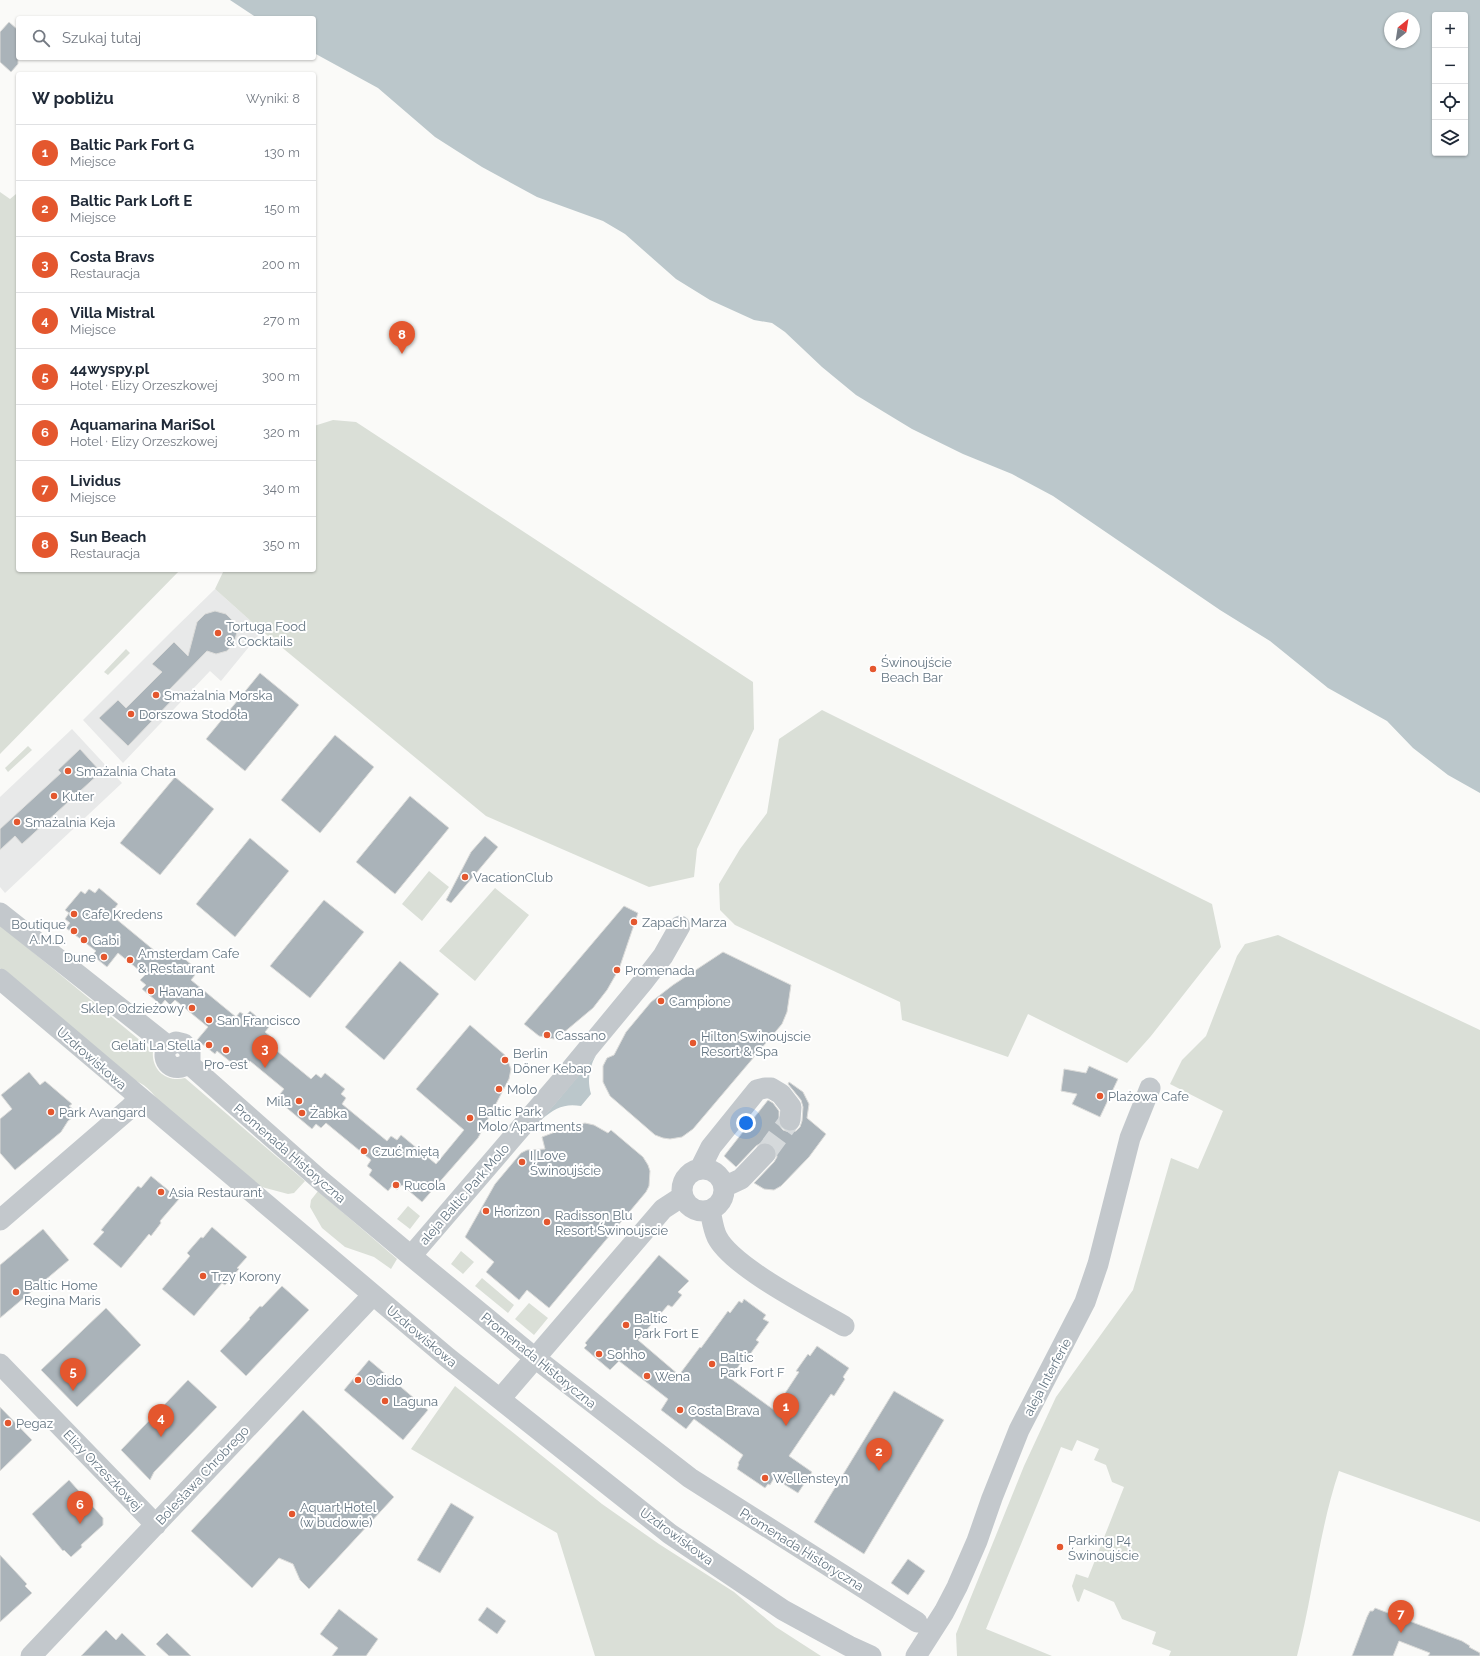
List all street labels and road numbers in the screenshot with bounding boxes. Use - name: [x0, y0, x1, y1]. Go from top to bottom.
- street label: Uzdrowiskowa: [54, 1024, 129, 1093]
- street label: Promenada Historyczna: [231, 1101, 349, 1206]
- street label: aleja Baltic Park Molo: [417, 1141, 512, 1248]
- street label: Uzdrowiskowa: [383, 1303, 460, 1370]
- street label: Promenada Historyczna: [478, 1310, 599, 1411]
- street label: aleja Interferie: [1021, 1336, 1074, 1419]
- street label: Bolesława Chrobrego: [153, 1423, 252, 1528]
- street label: Elizy Orzeszkowej: [60, 1427, 145, 1514]
- street label: Uzdrowiskowa: [637, 1505, 716, 1568]
- street label: Promenada Historyczna: [737, 1505, 866, 1594]

